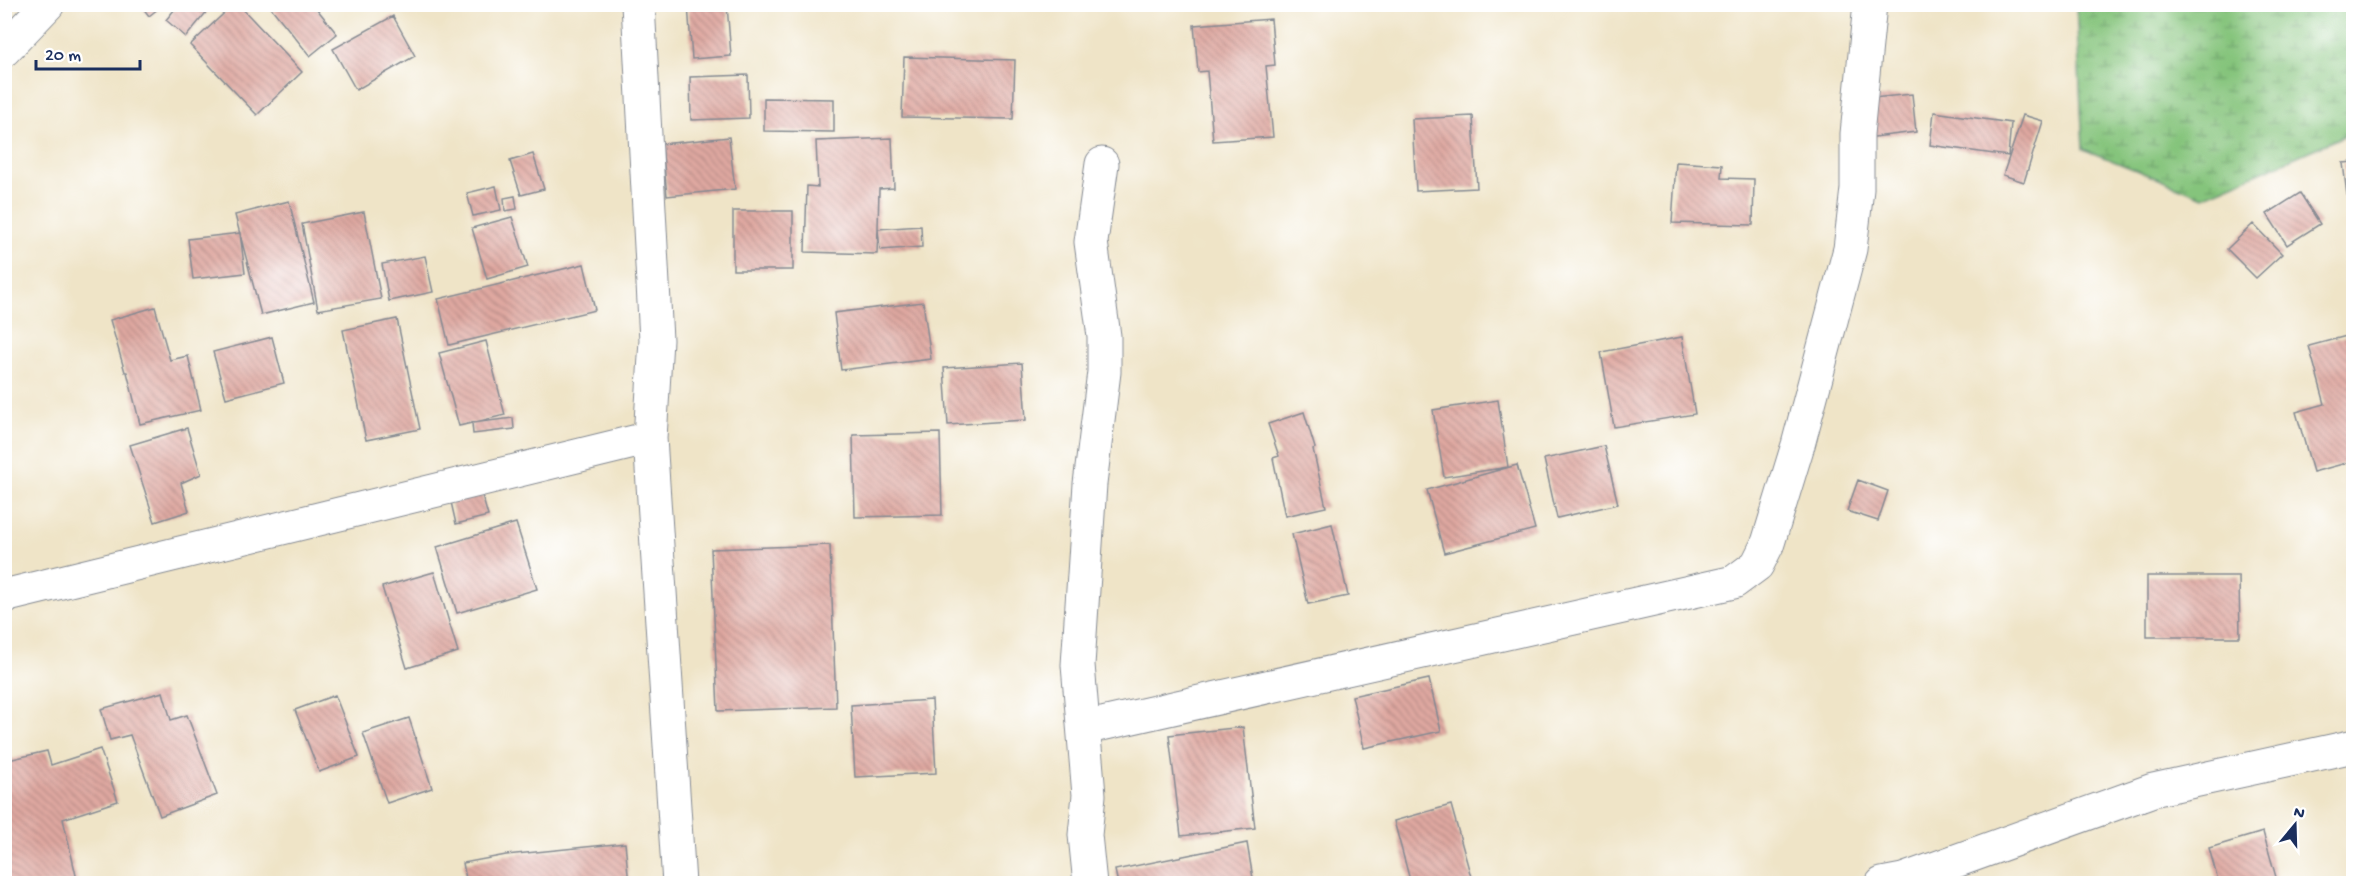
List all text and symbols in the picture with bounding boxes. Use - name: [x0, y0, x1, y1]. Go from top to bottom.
- scale bar: [36, 33, 140, 71]
- text: 20 m: [45, 46, 81, 67]
- north arrow: [2265, 795, 2325, 855]
- text: N: [2291, 803, 2307, 825]

